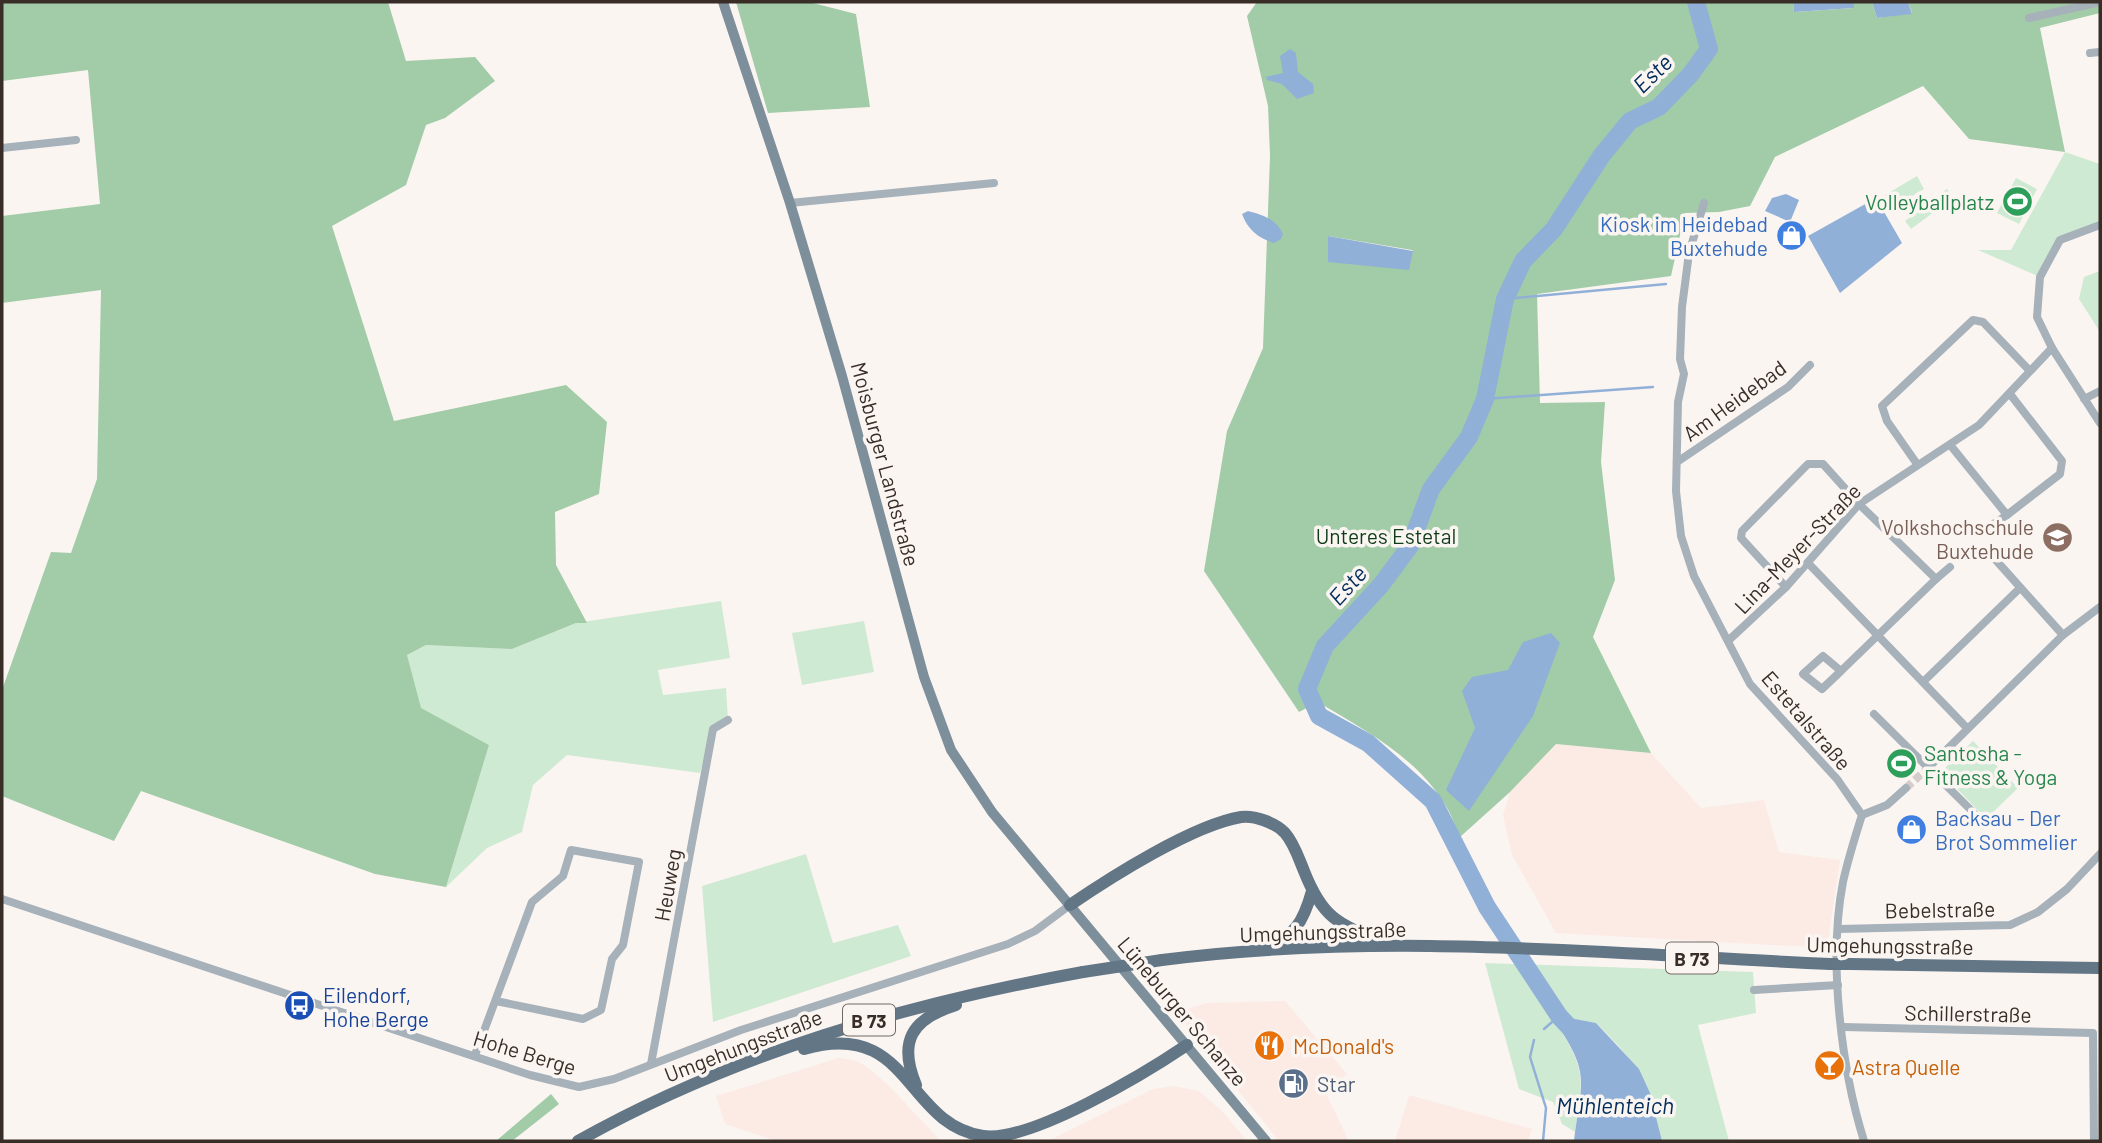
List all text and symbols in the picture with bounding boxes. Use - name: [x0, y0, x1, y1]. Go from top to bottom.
- water label: Este: [1626, 48, 1678, 98]
- sports icon: Volleyballplatz: [2000, 184, 2034, 218]
- place label: Volleyballplatz: [1865, 189, 1994, 214]
- place label: Kiosk im Heidebad Buxtehude: [1600, 211, 1768, 260]
- shop icon: Kiosk im Heidebad Buxtehude: [1774, 218, 1808, 252]
- street label: Am Heidebad: [1678, 354, 1790, 446]
- street label: Moisburger Landstraße: [847, 359, 925, 569]
- street label: Lina-Meyer-Straße: [1729, 478, 1865, 618]
- place label: Volkshochschule Buxtehude: [1881, 514, 2034, 563]
- school or university icon: Volkshochschule Buxtehude: [2040, 521, 2074, 555]
- park label: Unteres Estetal: [1316, 523, 1456, 548]
- water label: Este: [1322, 559, 1372, 611]
- street label: Estetalstraße: [1757, 665, 1857, 775]
- place label: Santosha - Fitness & Yoga: [1924, 740, 2057, 789]
- sports icon: Santosha - Fitness & Yoga: [1884, 747, 1918, 781]
- place label: Backsau - Der Brot Sommelier: [1935, 805, 2078, 854]
- shop icon: Backsau - Der Brot Sommelier: [1895, 812, 1929, 846]
- street label: Heuweg: [648, 847, 686, 923]
- street label: Bebelstraße: [1884, 896, 1996, 922]
- street label: Umgehungsstraße: [1239, 916, 1407, 946]
- street label: Lüneburger Schanze: [1113, 931, 1253, 1091]
- street label: Umgehungsstraße: [1806, 931, 1974, 959]
- road number: B 73: [1666, 942, 1718, 974]
- place label: Eilendorf, Hohe Berge: [323, 982, 429, 1031]
- bus stop icon: Eilendorf, Hohe Berge: [283, 989, 317, 1023]
- street label: Schillerstraße: [1904, 999, 2032, 1027]
- street label: Umgehungsstraße: [661, 1003, 825, 1087]
- road number: B 73: [843, 1004, 895, 1036]
- street label: Hohe Berge: [471, 1025, 579, 1079]
- restaurant icon: McDonald's: [1253, 1028, 1287, 1062]
- place label: McDonald's: [1293, 1033, 1394, 1058]
- bar icon: Astra Quelle: [1812, 1049, 1846, 1083]
- place label: Astra Quelle: [1852, 1054, 1960, 1079]
- fuel station icon: Star: [1277, 1066, 1311, 1100]
- place label: Star: [1317, 1071, 1356, 1096]
- water label: Mühlenteich: [1556, 1091, 1674, 1119]

